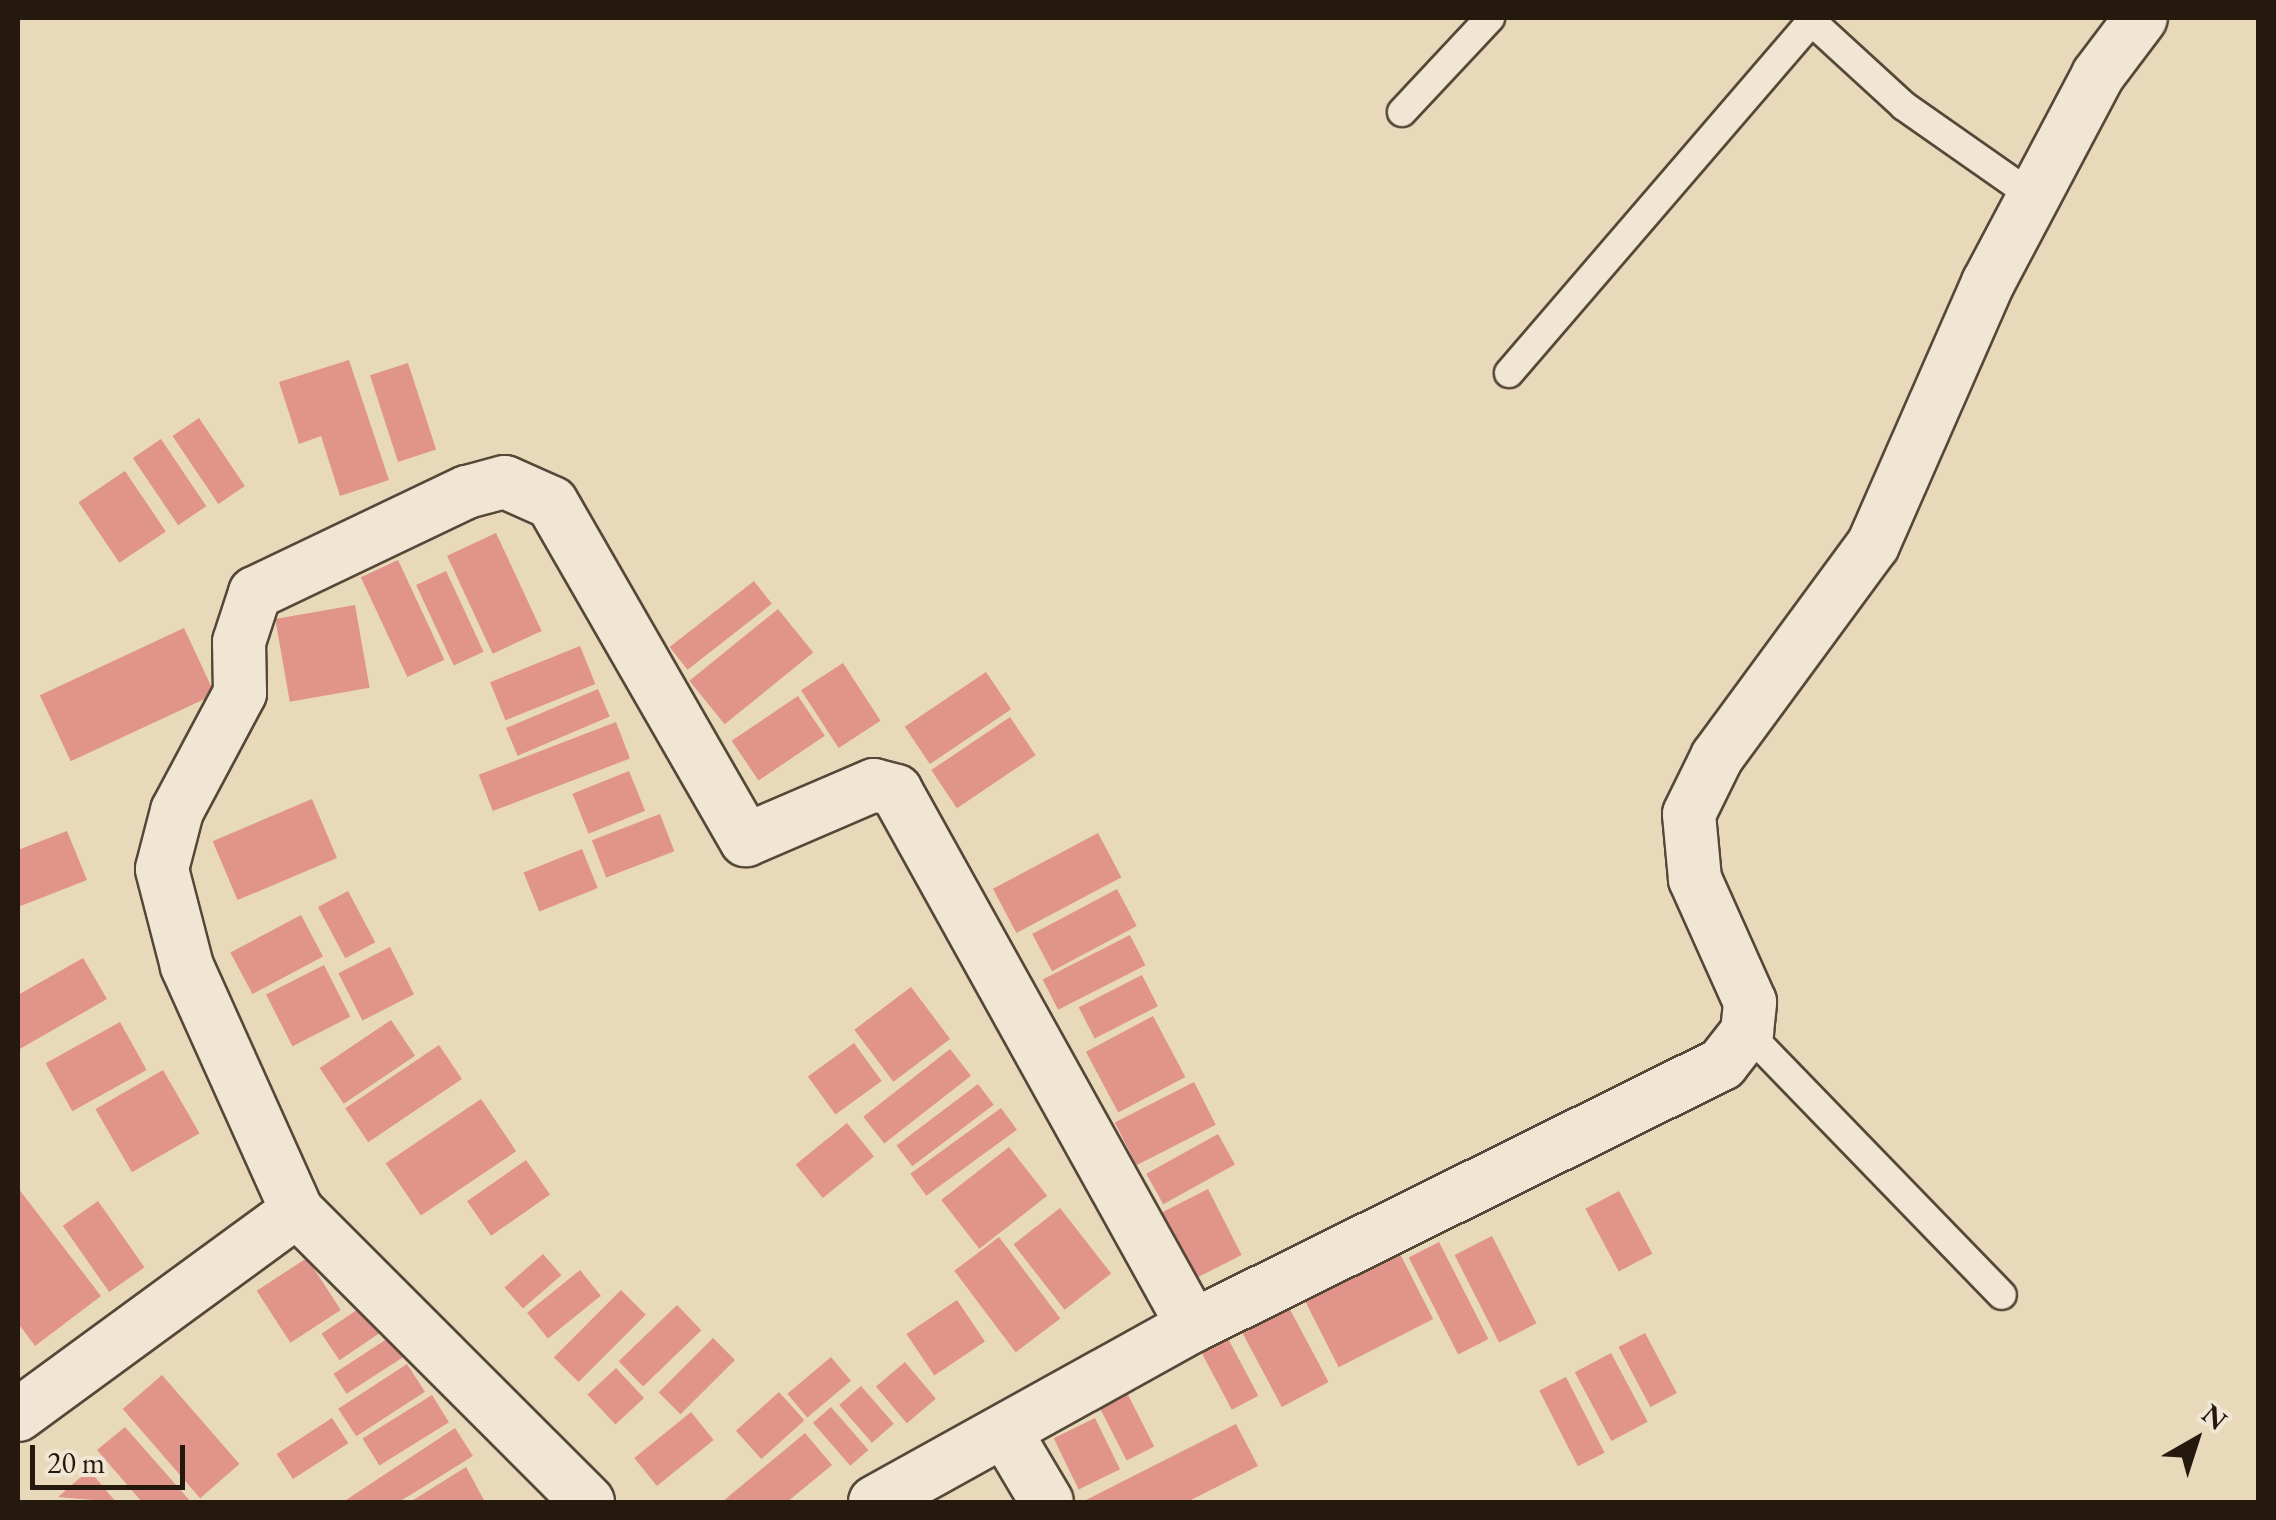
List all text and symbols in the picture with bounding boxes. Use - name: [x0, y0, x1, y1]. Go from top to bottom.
- north arrow: [2146, 1390, 2246, 1490]
- text: N: [2195, 1396, 2235, 1438]
- scale bar: [35, 1425, 190, 1487]
- text: 20 m: [47, 1443, 105, 1482]

